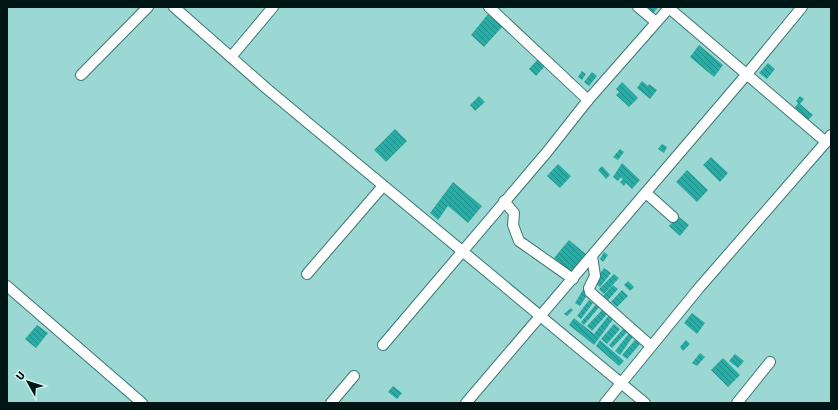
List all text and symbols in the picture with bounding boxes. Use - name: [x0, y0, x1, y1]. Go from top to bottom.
- north arrow: [8, 362, 48, 402]
- text: U: [13, 369, 28, 383]

